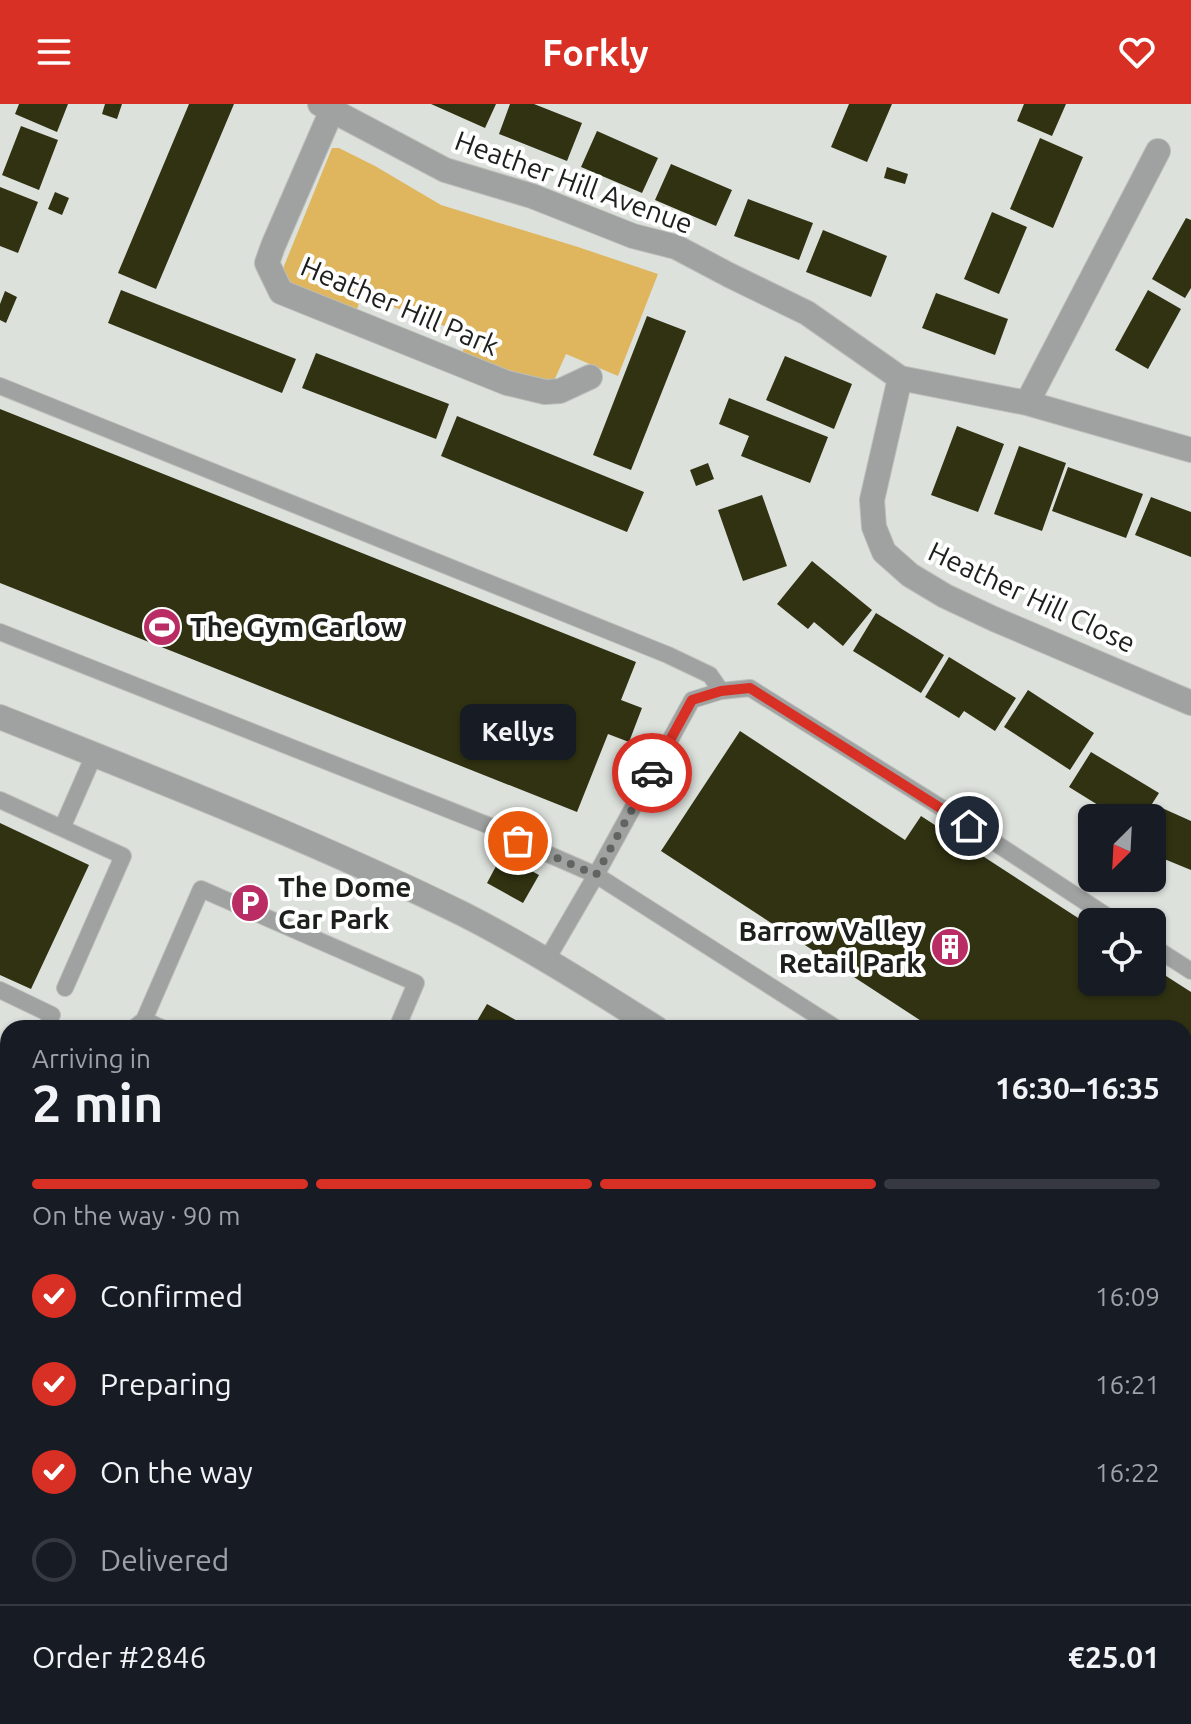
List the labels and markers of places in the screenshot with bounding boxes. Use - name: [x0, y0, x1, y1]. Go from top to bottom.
- sports icon: The Gym Carlow: [141, 606, 183, 648]
- place label: The Gym Carlow: [190, 611, 403, 642]
- callout: Kellys: [460, 705, 576, 761]
- pin: [935, 792, 1003, 860]
- pin: [484, 807, 552, 875]
- place label: The Dome Car Park: [278, 871, 411, 934]
- parking icon: The Dome Car Park: [229, 882, 271, 924]
- place label: Barrow Valley Retail Park: [739, 915, 922, 978]
- building icon: Barrow Valley Retail Park: [929, 926, 971, 968]

